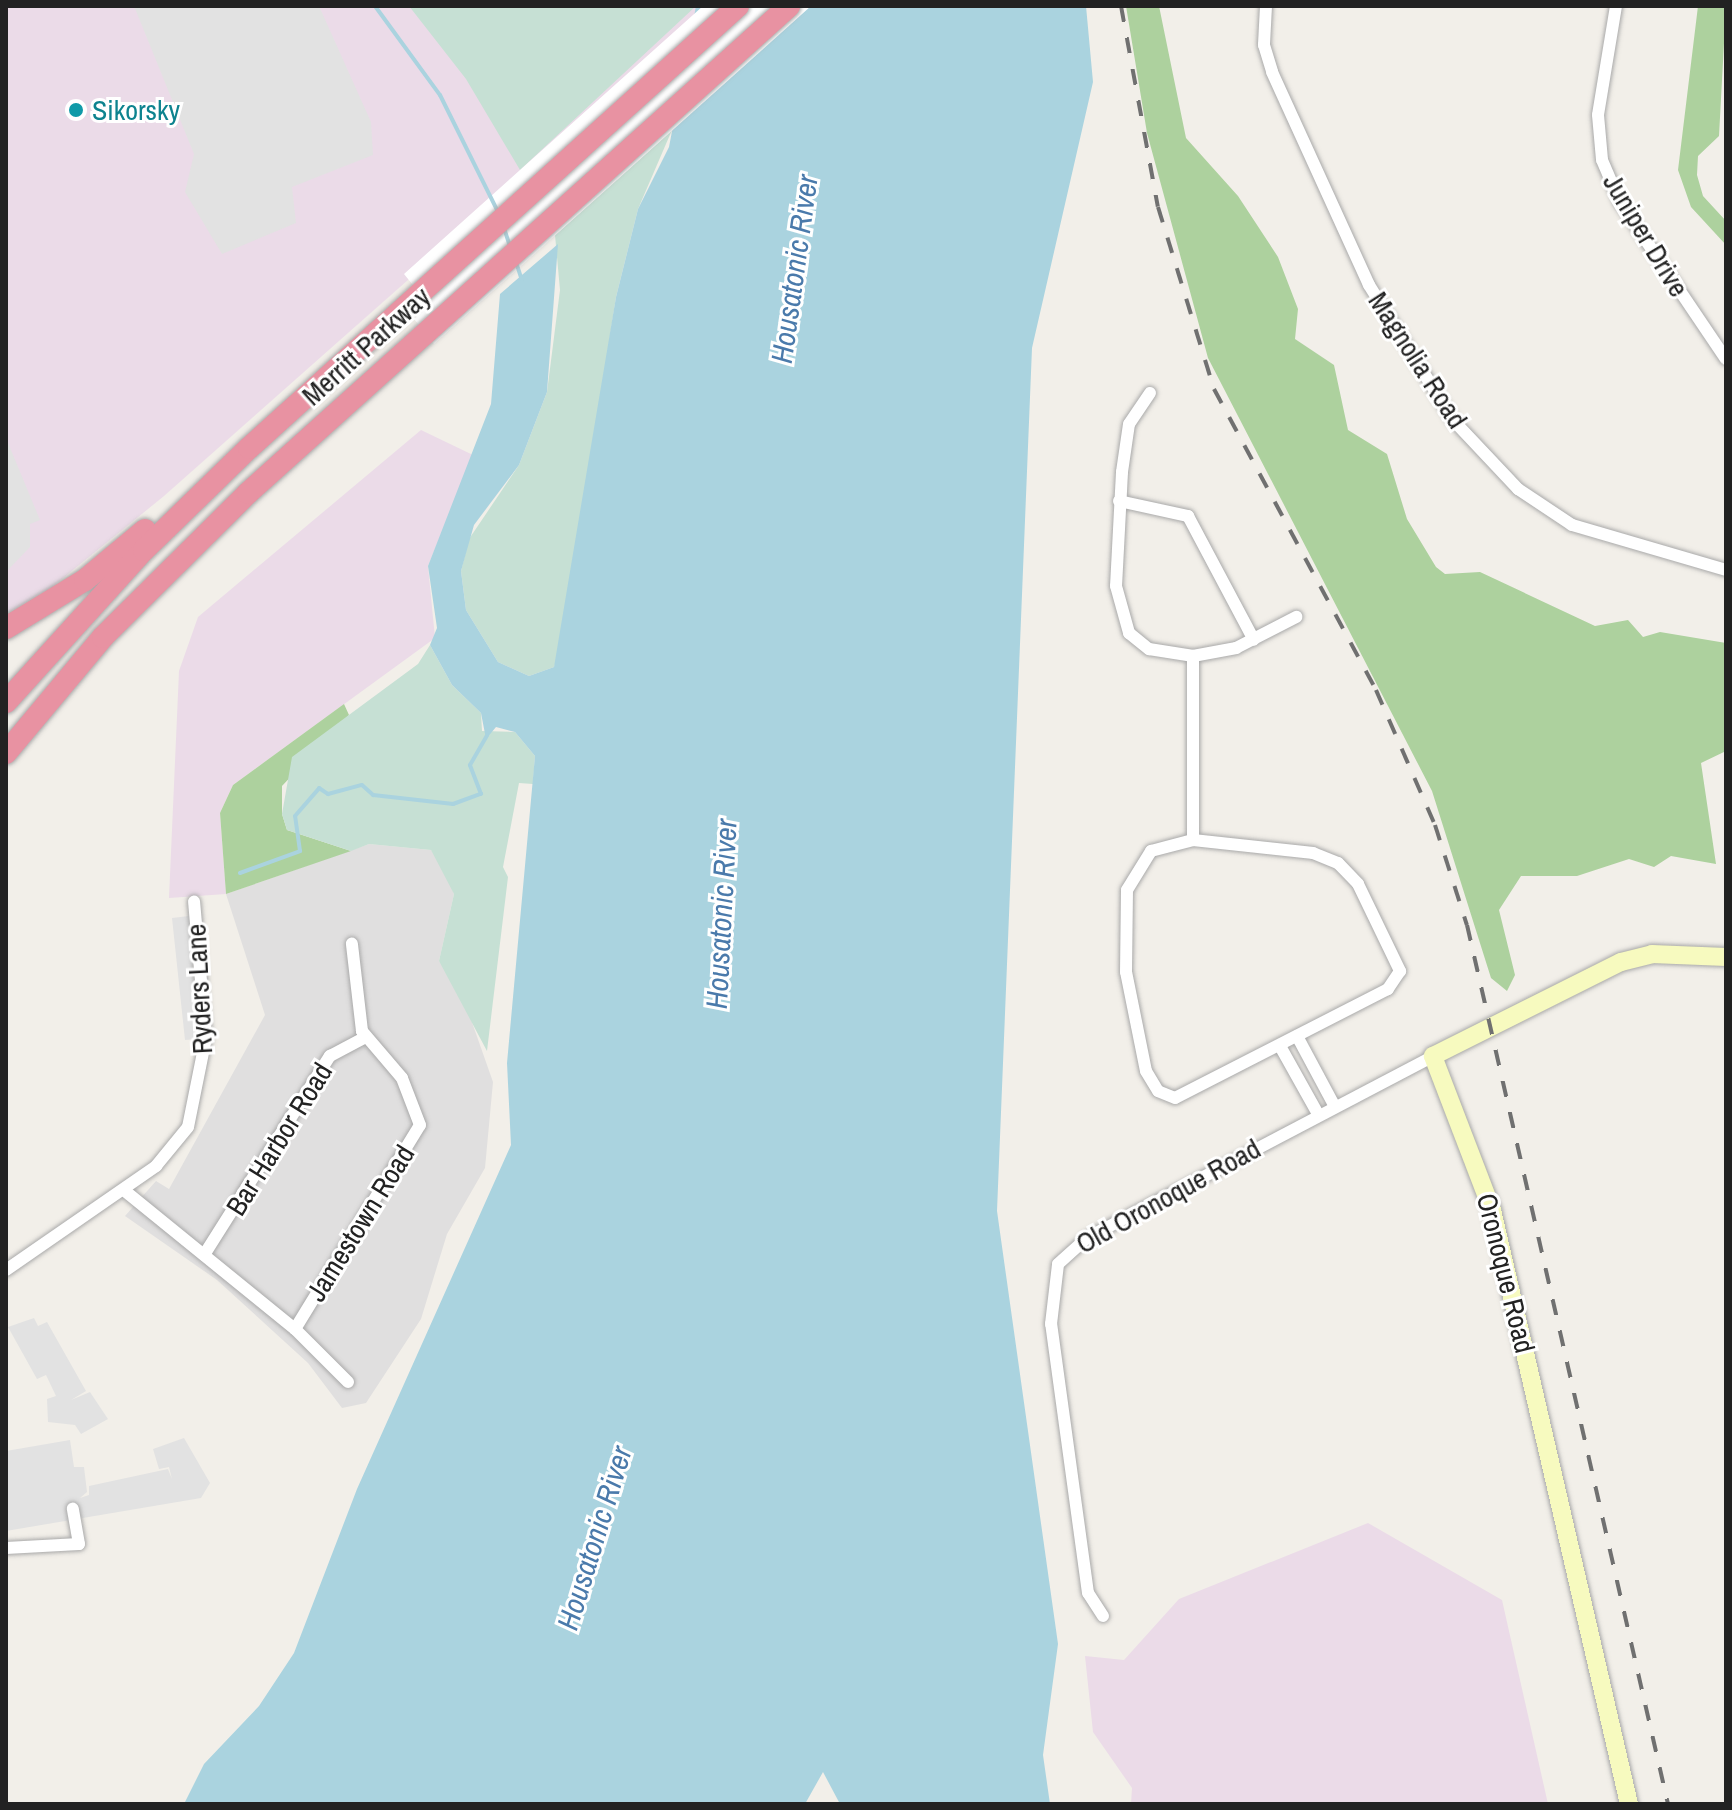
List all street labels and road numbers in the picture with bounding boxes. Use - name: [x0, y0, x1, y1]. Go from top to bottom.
- street label: Juniper Drive: [1596, 167, 1696, 303]
- street label: Merritt Parkway: [295, 280, 437, 412]
- street label: Magnolia Road: [1362, 286, 1474, 434]
- street label: Ryders Lane: [179, 923, 219, 1055]
- street label: Bar Harbor Road: [219, 1057, 339, 1221]
- street label: Old Oronoque Road: [1070, 1131, 1266, 1261]
- street label: Jamestown Road: [299, 1139, 421, 1307]
- street label: Oronoque Road: [1470, 1190, 1542, 1356]

